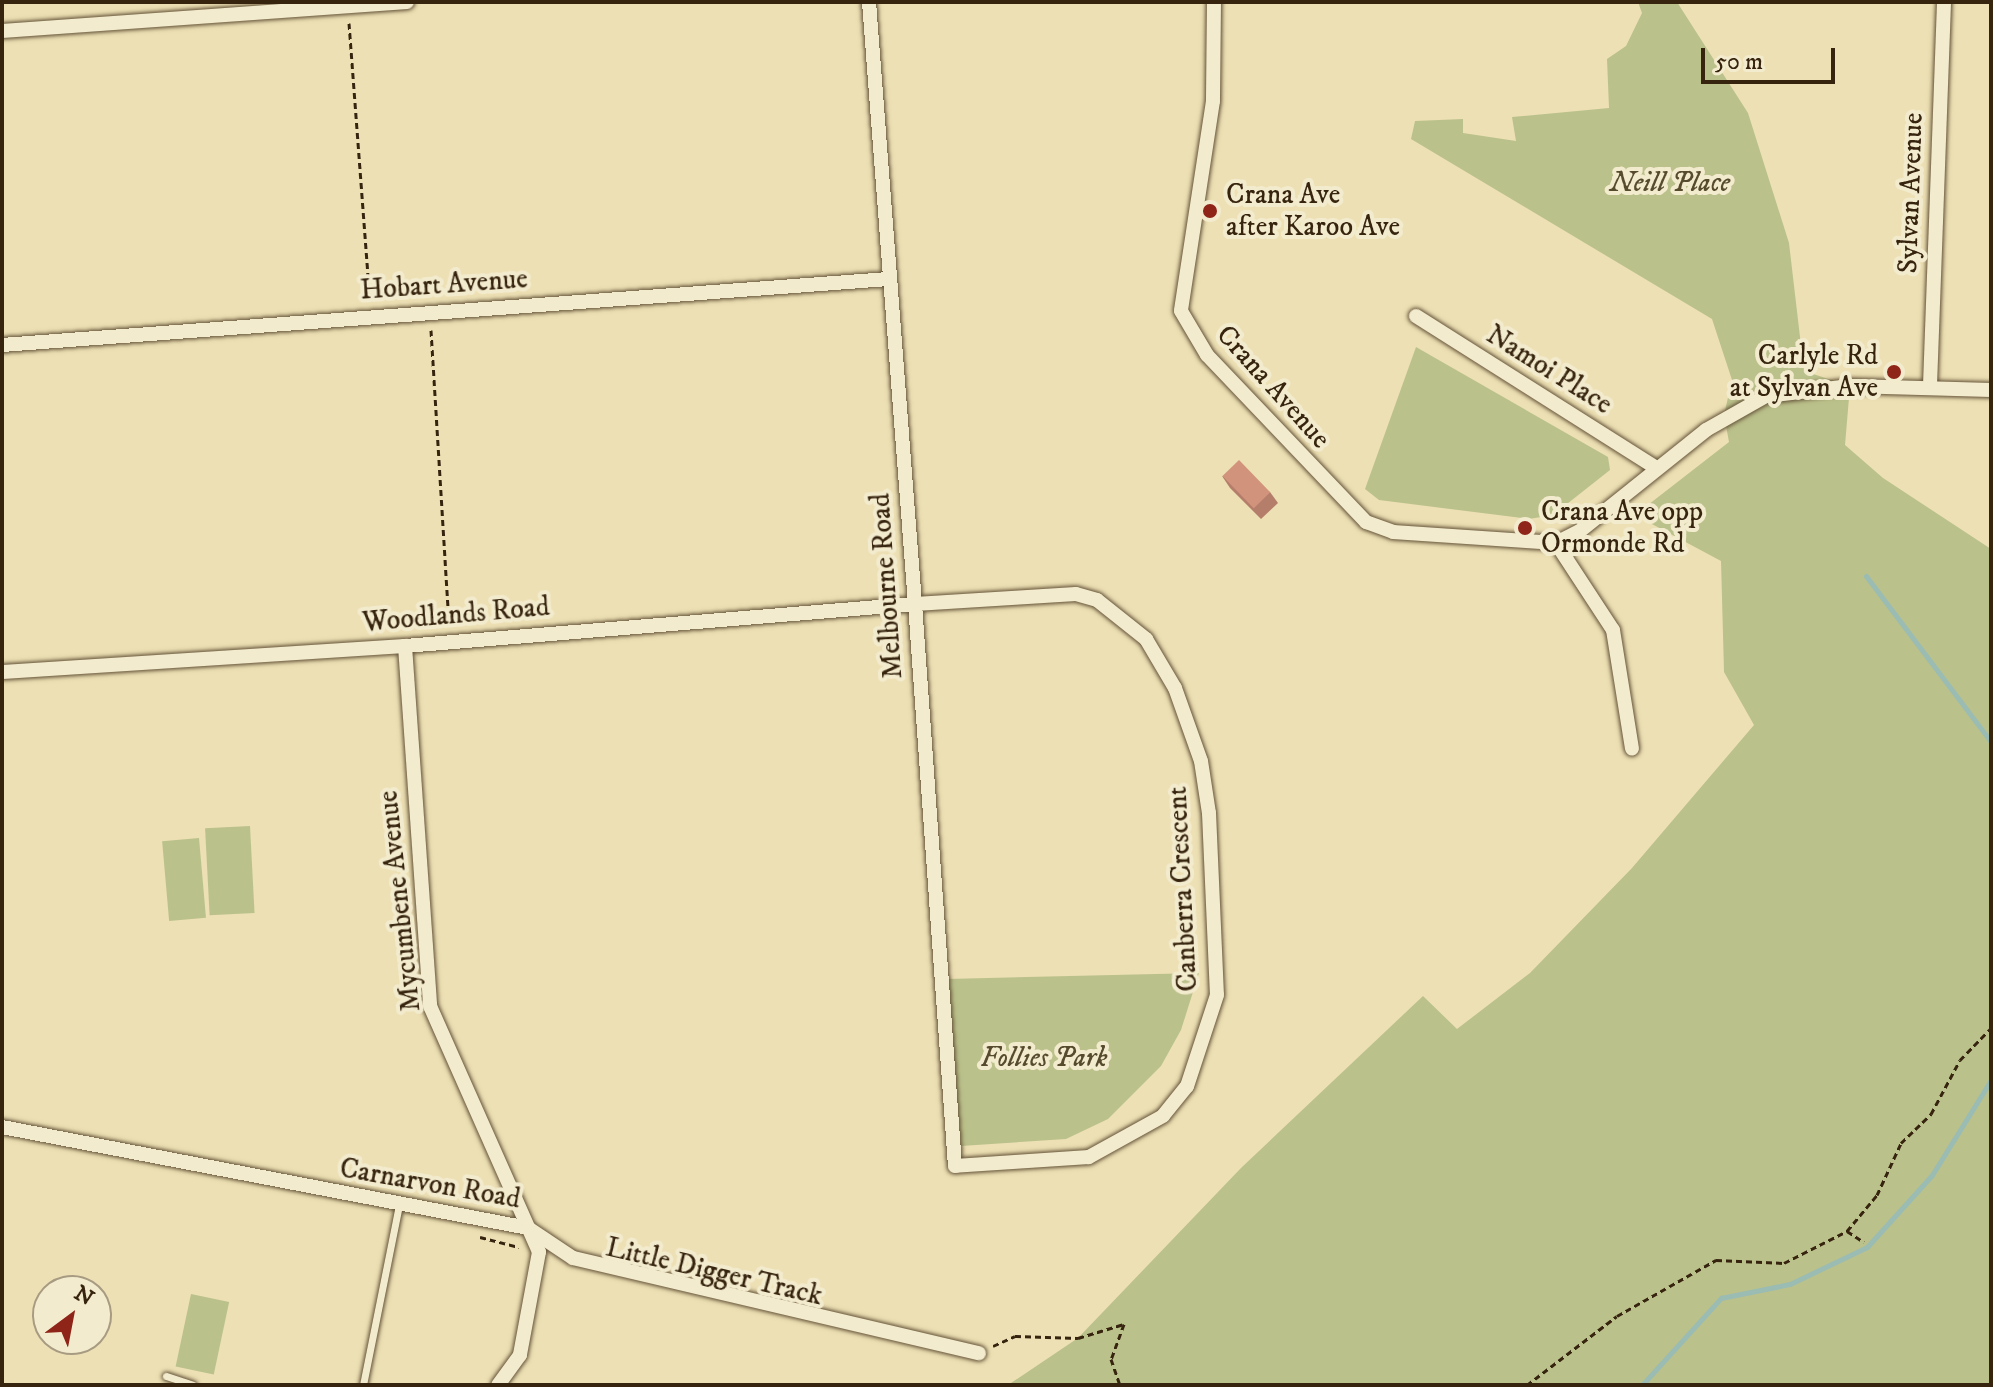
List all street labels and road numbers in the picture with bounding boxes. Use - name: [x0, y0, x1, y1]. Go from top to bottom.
- street label: Sylvan Avenue: [1891, 112, 1931, 274]
- street label: Hobart Avenue: [359, 262, 529, 308]
- street label: Namoi Place: [1480, 318, 1618, 422]
- street label: Crana Avenue: [1209, 319, 1337, 455]
- street label: Melbourne Road: [864, 492, 910, 680]
- street label: Woodlands Road: [361, 590, 551, 640]
- street label: Canberra Crescent: [1161, 786, 1205, 992]
- street label: Mycumbene Avenue: [372, 789, 428, 1013]
- street label: Carnarvon Road: [337, 1152, 523, 1216]
- street label: Little Digger Track: [603, 1231, 825, 1313]

